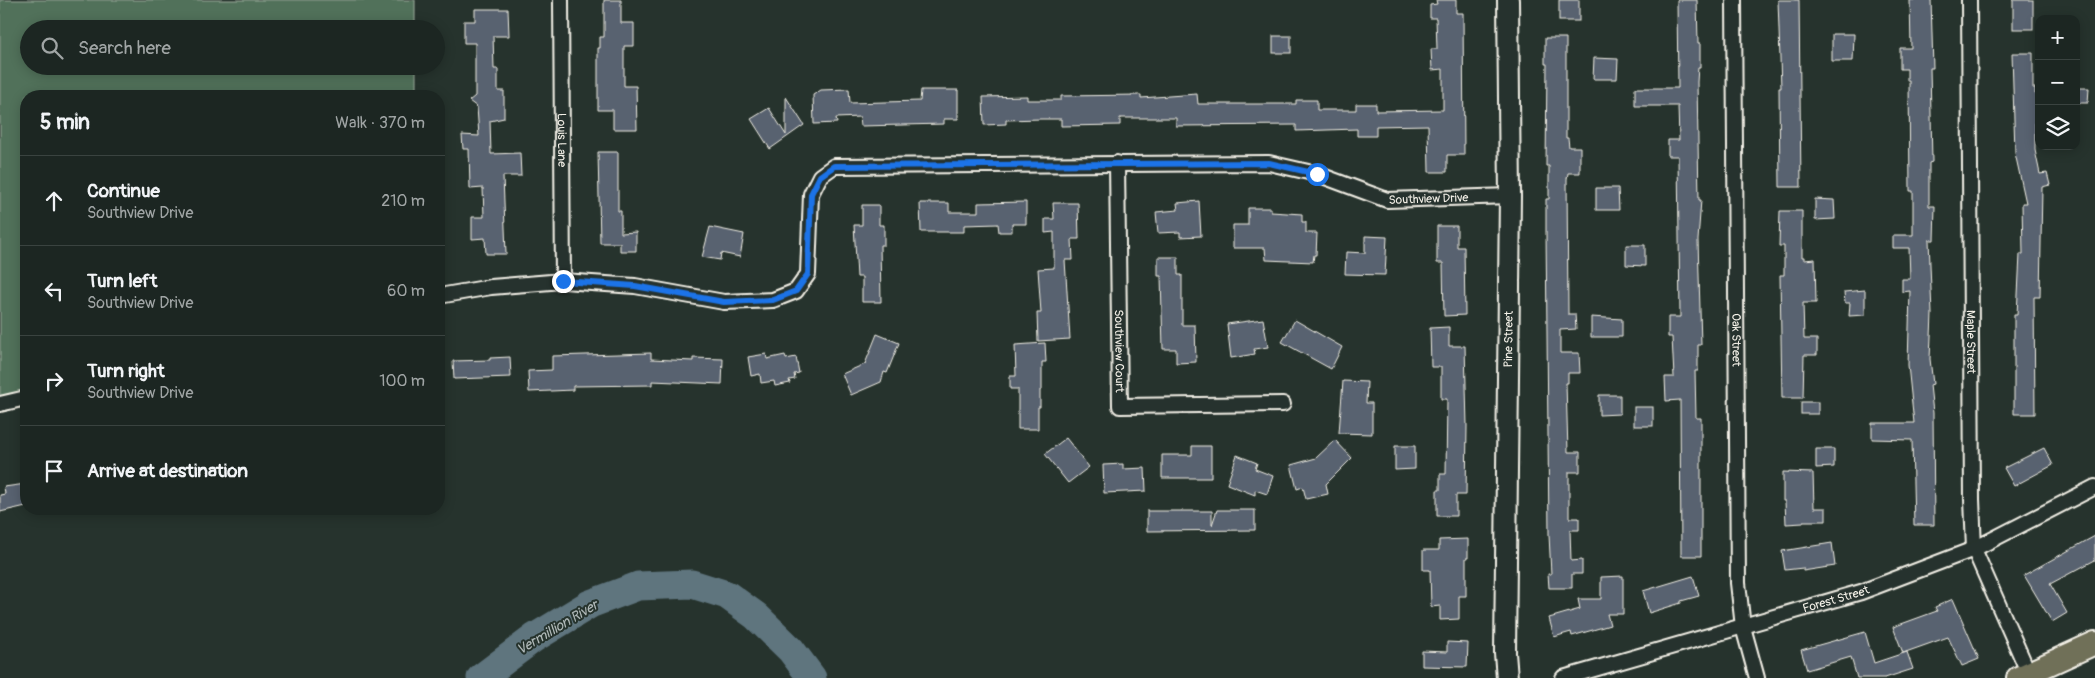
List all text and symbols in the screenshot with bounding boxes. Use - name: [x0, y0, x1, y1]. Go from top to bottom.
- map controls: [2035, 15, 2080, 150]
- button: +: [2035, 15, 2080, 60]
- search box: [20, 20, 445, 75]
- icon: search: [38, 34, 66, 62]
- text: Search here: [78, 36, 171, 60]
- button: −: [2035, 60, 2080, 105]
- button: layers: [2035, 105, 2080, 150]
- text: 5 min: [40, 109, 90, 136]
- text: Walk · 370 m: [335, 113, 425, 133]
- street label: Louis Lane: [554, 113, 569, 167]
- route start: [1306, 163, 1329, 186]
- text: Continue: [87, 179, 160, 203]
- icon: ahead: [40, 187, 68, 215]
- street label: Southview Drive: [1388, 190, 1469, 208]
- text: 210 m: [381, 191, 425, 211]
- text: Southview Drive: [87, 203, 193, 223]
- text: Turn left: [87, 269, 157, 293]
- route end: [552, 270, 575, 293]
- icon: left: [40, 277, 68, 305]
- text: 60 m: [387, 281, 425, 301]
- text: Southview Drive: [87, 293, 193, 313]
- street label: Southview Court: [1111, 309, 1127, 393]
- street label: Maple Street: [1963, 310, 1978, 374]
- street label: Pine Street: [1501, 311, 1517, 367]
- street label: Oak Street: [1728, 313, 1744, 367]
- text: Turn right: [87, 359, 165, 383]
- icon: right: [40, 367, 68, 395]
- text: 100 m: [379, 371, 425, 391]
- text: Southview Drive: [87, 383, 193, 403]
- icon: arrive: [40, 457, 68, 485]
- text: Arrive at destination: [87, 459, 248, 483]
- street label: Forest Street: [1801, 583, 1872, 616]
- water label: Vermillion River: [513, 595, 603, 658]

